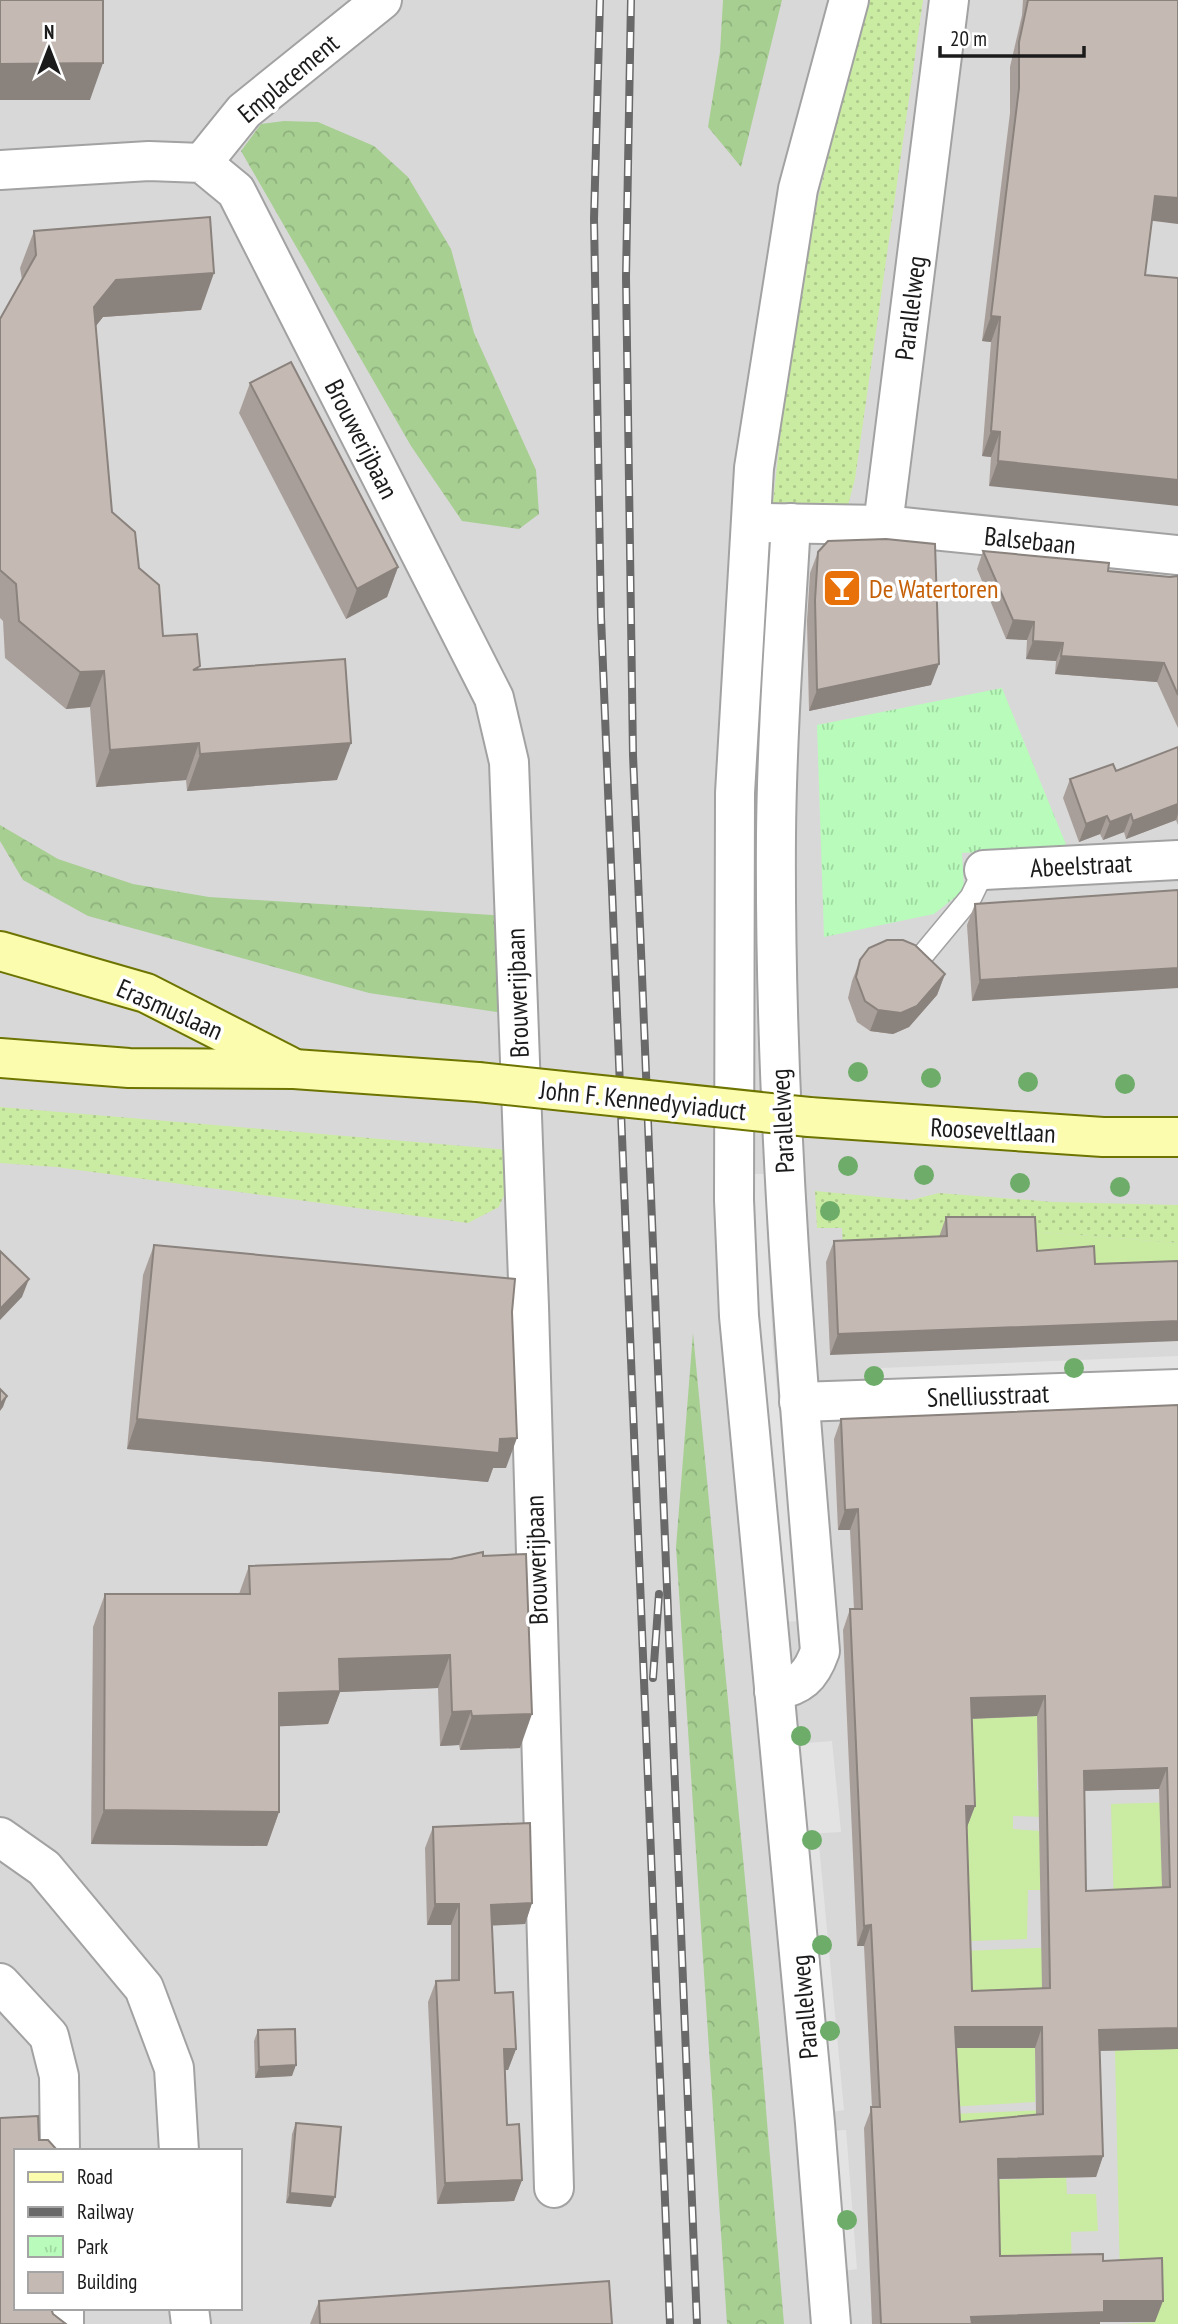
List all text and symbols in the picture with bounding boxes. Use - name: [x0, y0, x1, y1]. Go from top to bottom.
- north arrow: [14, 14, 84, 84]
- scale bar: [940, 14, 1084, 58]
- text: N: [44, 20, 54, 44]
- text: 20 m: [950, 25, 987, 52]
- street label: Emplacement: [231, 26, 345, 130]
- street label: Parallelweg: [887, 254, 933, 362]
- street label: Brouwerijbaan: [318, 374, 406, 504]
- street label: Balsebaan: [983, 519, 1077, 561]
- bar icon: De Watertoren: [821, 567, 863, 609]
- place label: De Watertoren: [869, 572, 998, 605]
- street label: Abeelstraat: [1029, 846, 1133, 884]
- street label: Brouwerijbaan: [498, 928, 536, 1058]
- street label: Erasmuslaan: [112, 971, 228, 1047]
- street label: Parallelweg: [763, 1068, 801, 1174]
- street label: John F. Kennedyviaduct: [537, 1073, 748, 1127]
- street label: Rooseveltlaan: [930, 1110, 1056, 1150]
- street label: Snelliusstraat: [926, 1376, 1050, 1414]
- street label: Brouwerijbaan: [517, 1495, 555, 1625]
- street label: Parallelweg: [783, 1953, 825, 2061]
- legend: [14, 2149, 242, 2310]
- text: Road: [77, 2163, 113, 2190]
- text: Railway: [77, 2198, 134, 2225]
- text: Park: [77, 2233, 108, 2260]
- text: Building: [77, 2268, 137, 2295]

